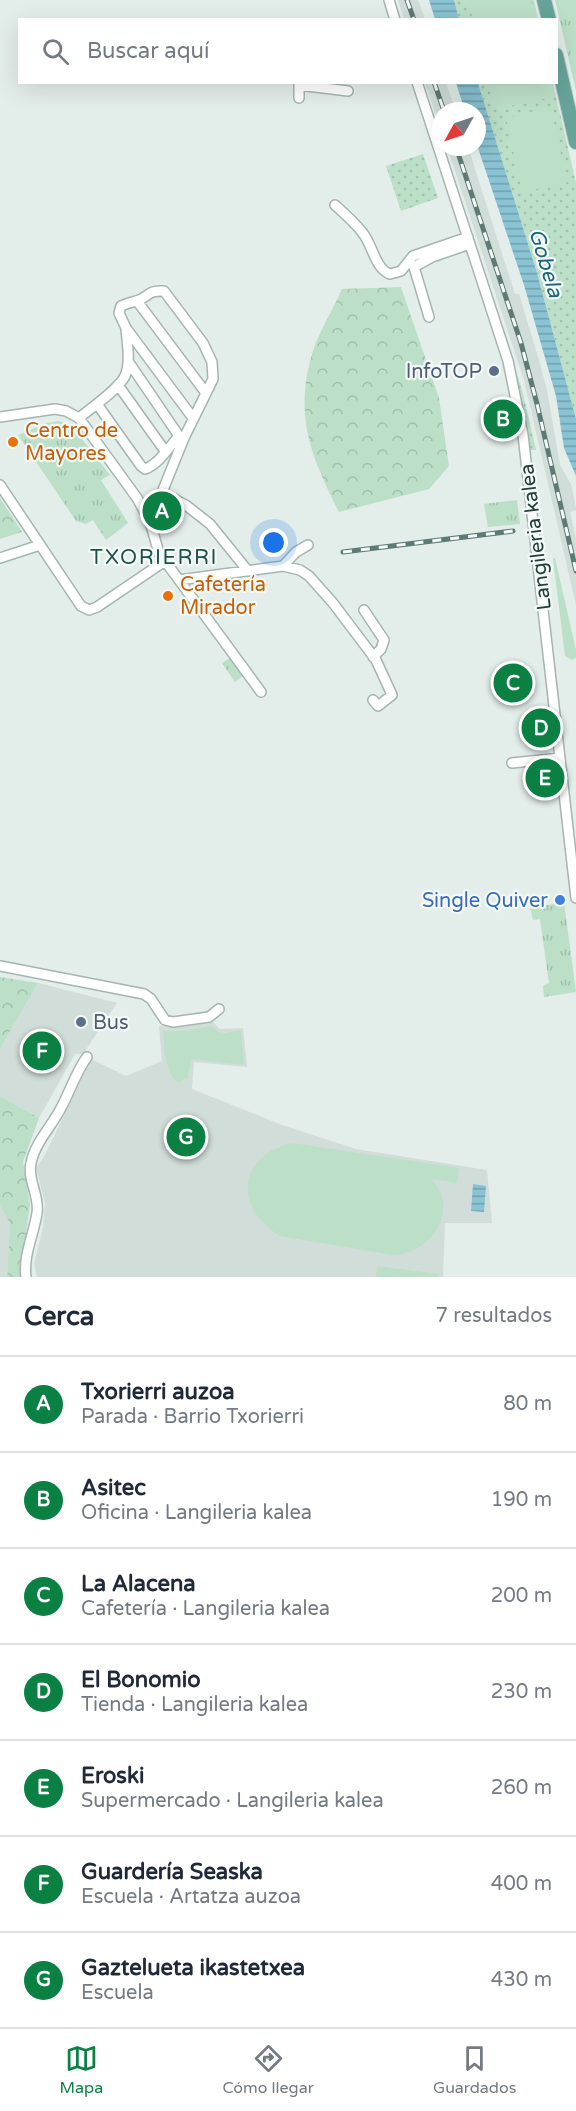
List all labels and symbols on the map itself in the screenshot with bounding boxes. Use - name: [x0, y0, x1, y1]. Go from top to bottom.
- north arrow: [432, 102, 486, 156]
- water label: Gobela: [523, 226, 568, 302]
- place label: InfoTOP: [406, 360, 482, 384]
- marker: InfoTOP: [487, 364, 501, 378]
- pin: B: [484, 396, 522, 442]
- place label: Centro de Mayores: [25, 419, 118, 466]
- marker: Centro de Mayores: [6, 435, 20, 449]
- street label: Langileria kalea: [515, 462, 557, 611]
- pin: A: [142, 488, 182, 534]
- your location: [259, 528, 288, 557]
- district label: TXORIERRI: [90, 545, 218, 570]
- place label: Cafetería Mirador: [180, 573, 266, 620]
- marker: Cafetería Mirador: [161, 589, 175, 603]
- pin: C: [494, 660, 532, 706]
- pin: D: [522, 706, 560, 750]
- pin: E: [526, 756, 564, 800]
- place label: Single Quiver: [422, 889, 548, 913]
- marker: Single Quiver: [553, 893, 567, 907]
- place label: Bus: [93, 1011, 129, 1035]
- marker: Bus: [74, 1015, 88, 1029]
- pin: F: [22, 1028, 62, 1074]
- pin: G: [166, 1114, 206, 1160]

